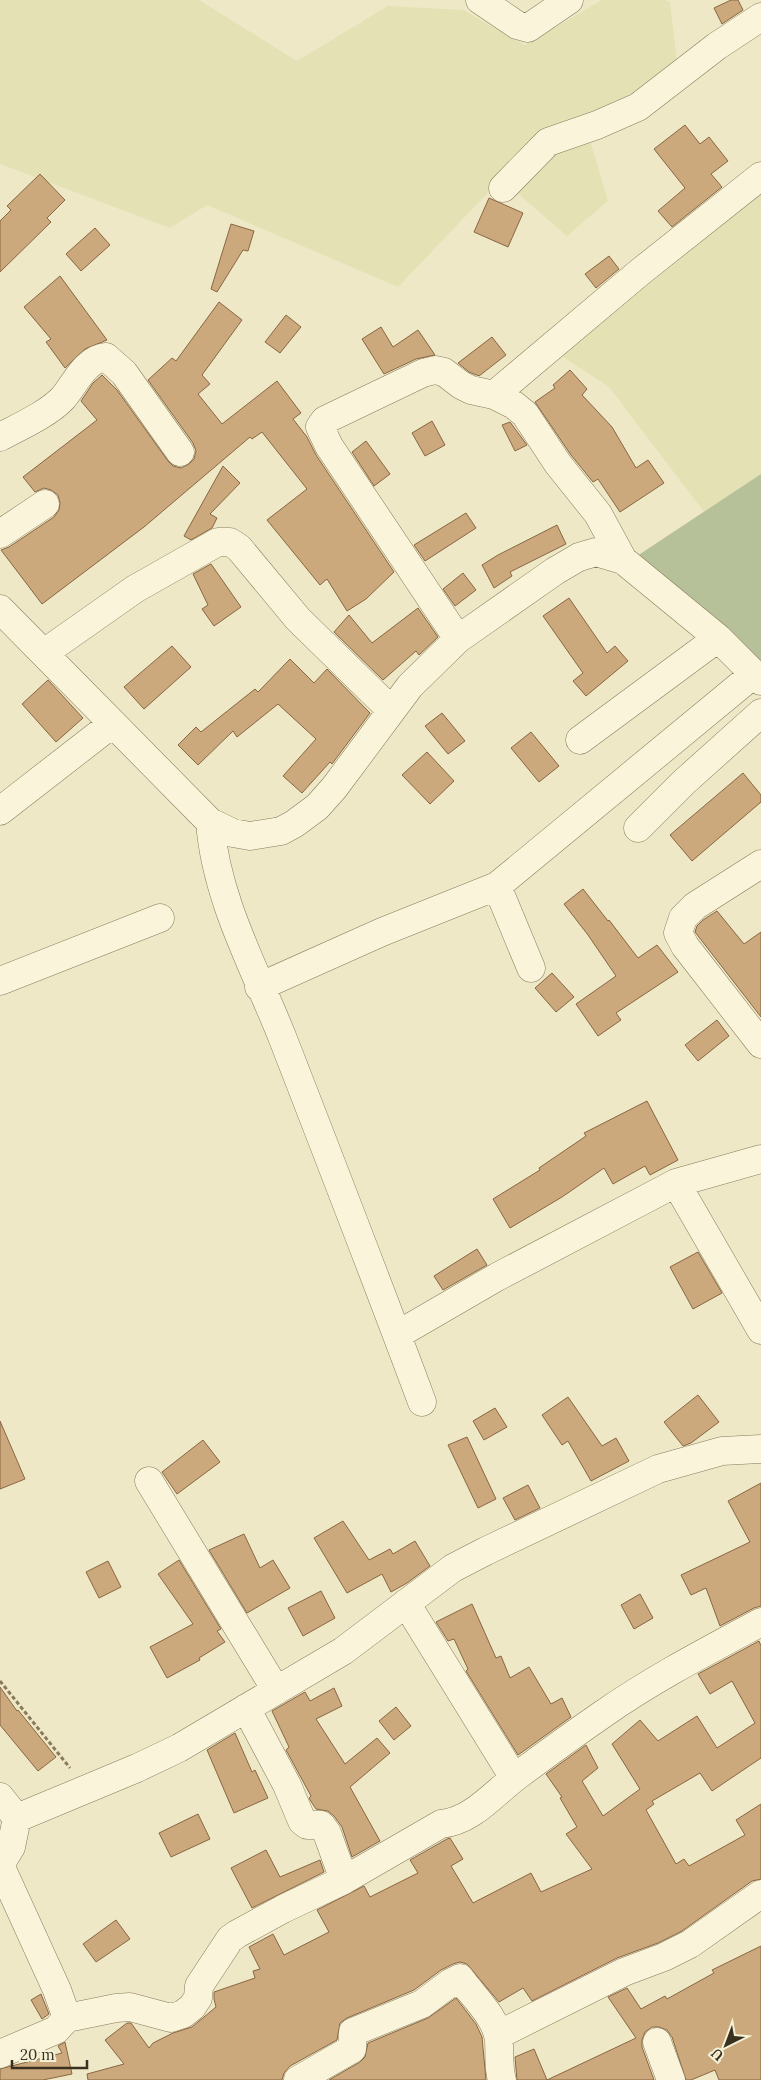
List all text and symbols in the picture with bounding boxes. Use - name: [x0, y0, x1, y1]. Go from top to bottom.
- north arrow: [701, 2020, 751, 2070]
- scale bar: [12, 2038, 88, 2070]
- text: U: [707, 2044, 727, 2065]
- text: 20 m: [20, 2045, 55, 2064]

